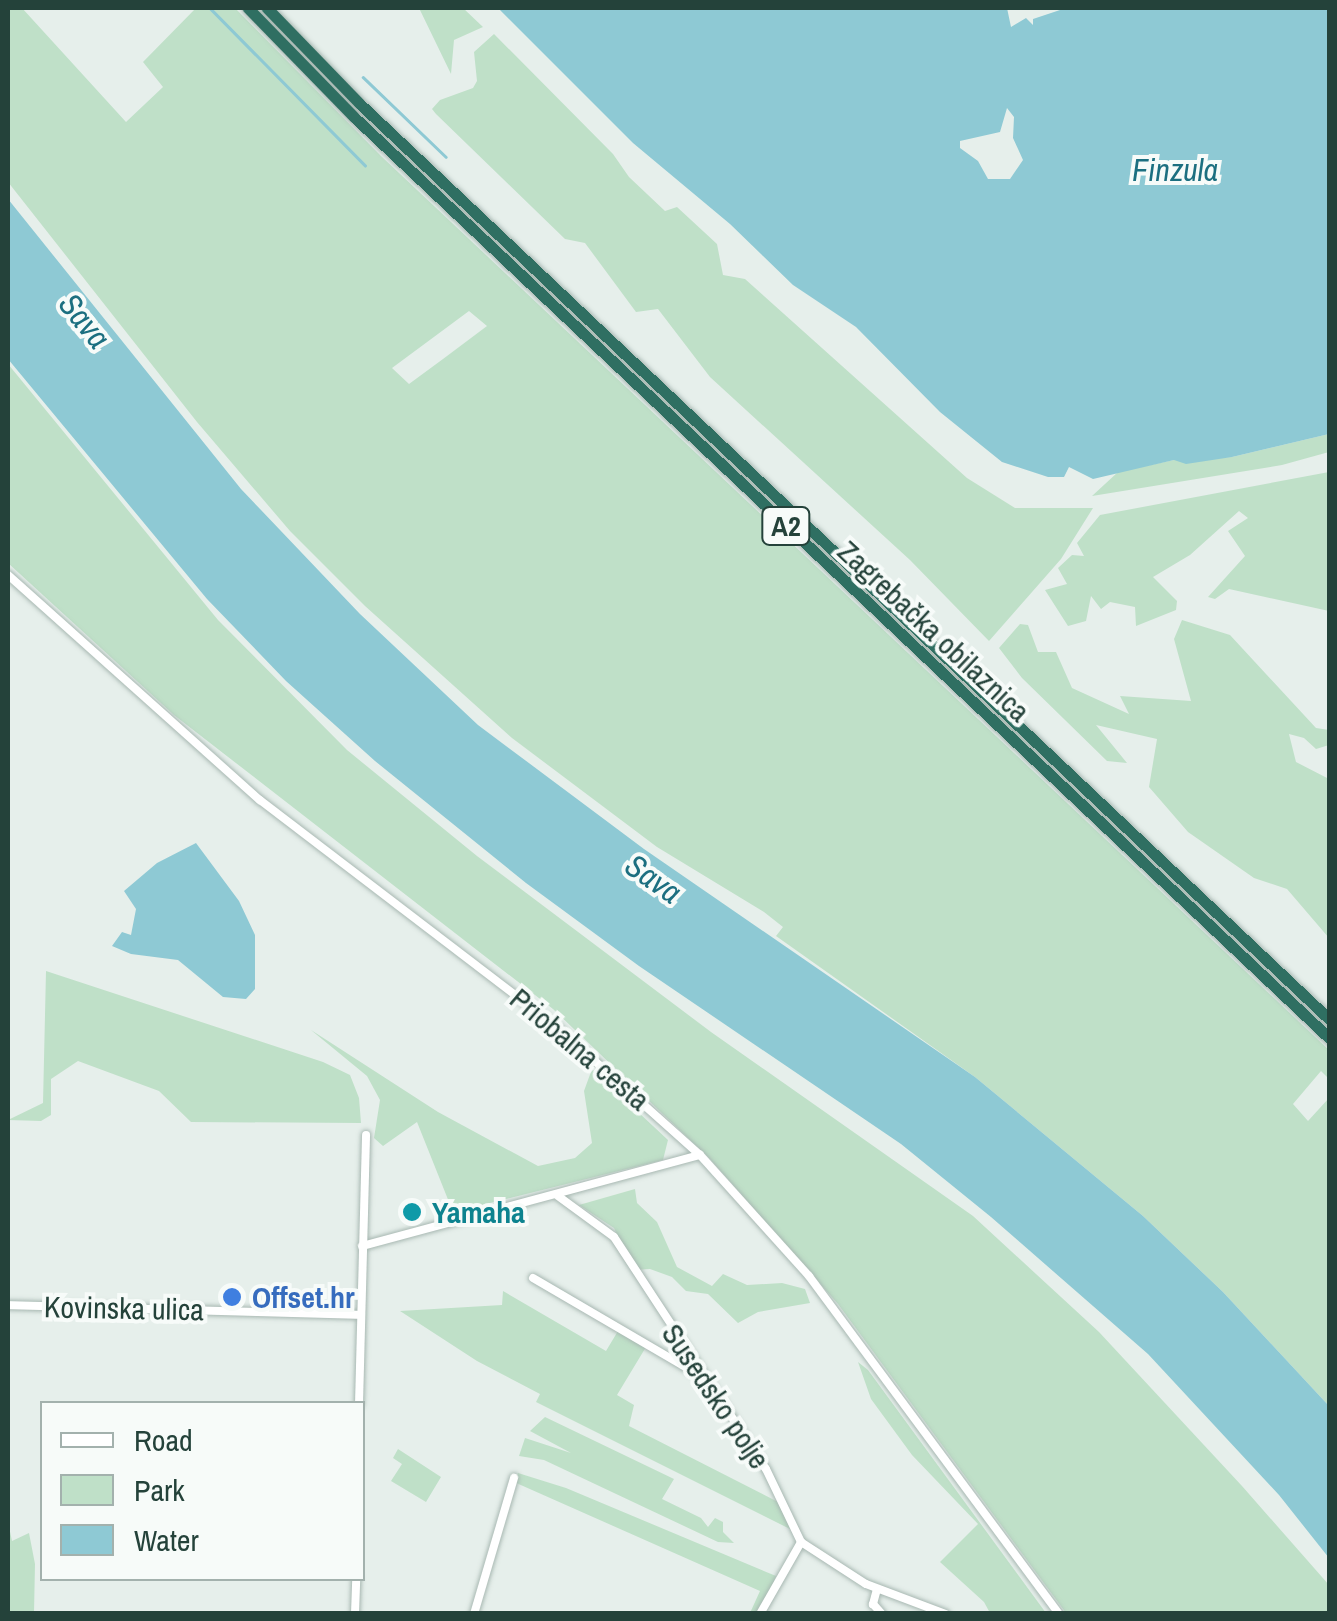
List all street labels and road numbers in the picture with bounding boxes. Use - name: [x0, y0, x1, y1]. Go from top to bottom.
- road number: A2: [761, 503, 811, 549]
- street label: Zagrebačka obilaznica: [831, 533, 1037, 729]
- street label: Priobalna cesta: [503, 980, 657, 1118]
- street label: Kovinska ulica: [44, 1289, 204, 1327]
- street label: Susedsko polje: [654, 1317, 778, 1475]

